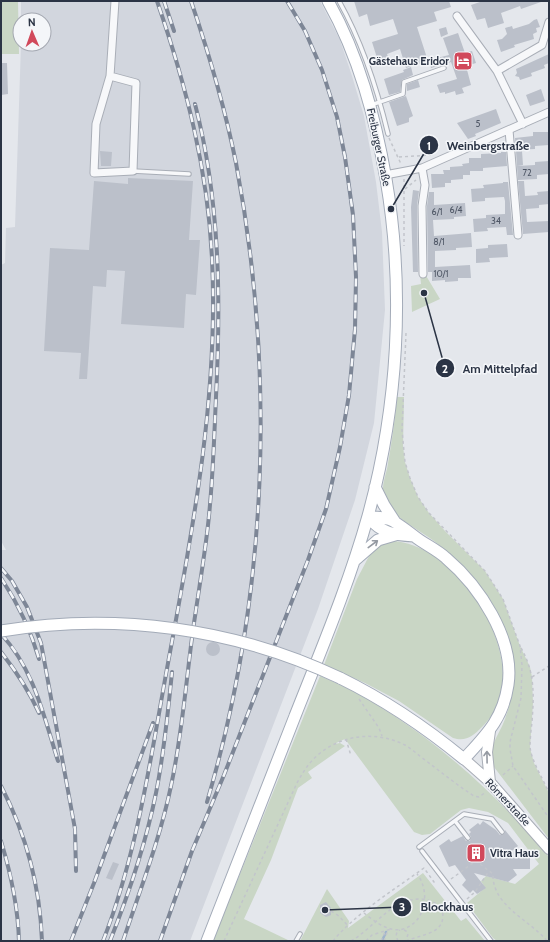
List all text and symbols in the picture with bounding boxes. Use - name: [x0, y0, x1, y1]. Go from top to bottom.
- north arrow: [12, 12, 52, 52]
- text: N: [28, 15, 36, 29]
- hotel icon: Gästehaus Eridor: [452, 50, 474, 72]
- place label: Gästehaus Eridor: [369, 54, 449, 68]
- street label: Freiburger Straße: [364, 107, 394, 188]
- house number: 5: [476, 118, 481, 129]
- callout: Weinbergstraße: [419, 133, 537, 157]
- text: 1: [427, 138, 431, 153]
- text: Weinbergstraße: [447, 138, 529, 153]
- house number: 72: [522, 167, 532, 178]
- house number: 6/4: [450, 204, 462, 215]
- house number: 6/1: [432, 206, 443, 217]
- house number: 34: [491, 215, 501, 226]
- house number: 8/1: [433, 236, 445, 247]
- house number: 10/1: [434, 268, 449, 279]
- callout: Am Mittelpfad: [435, 356, 546, 380]
- text: 2: [442, 361, 448, 376]
- text: Am Mittelpfad: [463, 361, 537, 376]
- one-way arrow: [368, 540, 379, 548]
- one-way arrow: [484, 751, 491, 764]
- street label: Römerstraße: [482, 775, 534, 829]
- building icon: Vitra Haus: [465, 842, 487, 864]
- place label: Vitra Haus: [490, 846, 539, 860]
- callout: Blockhaus: [392, 895, 481, 919]
- text: 3: [399, 899, 405, 914]
- text: Blockhaus: [421, 899, 473, 914]

